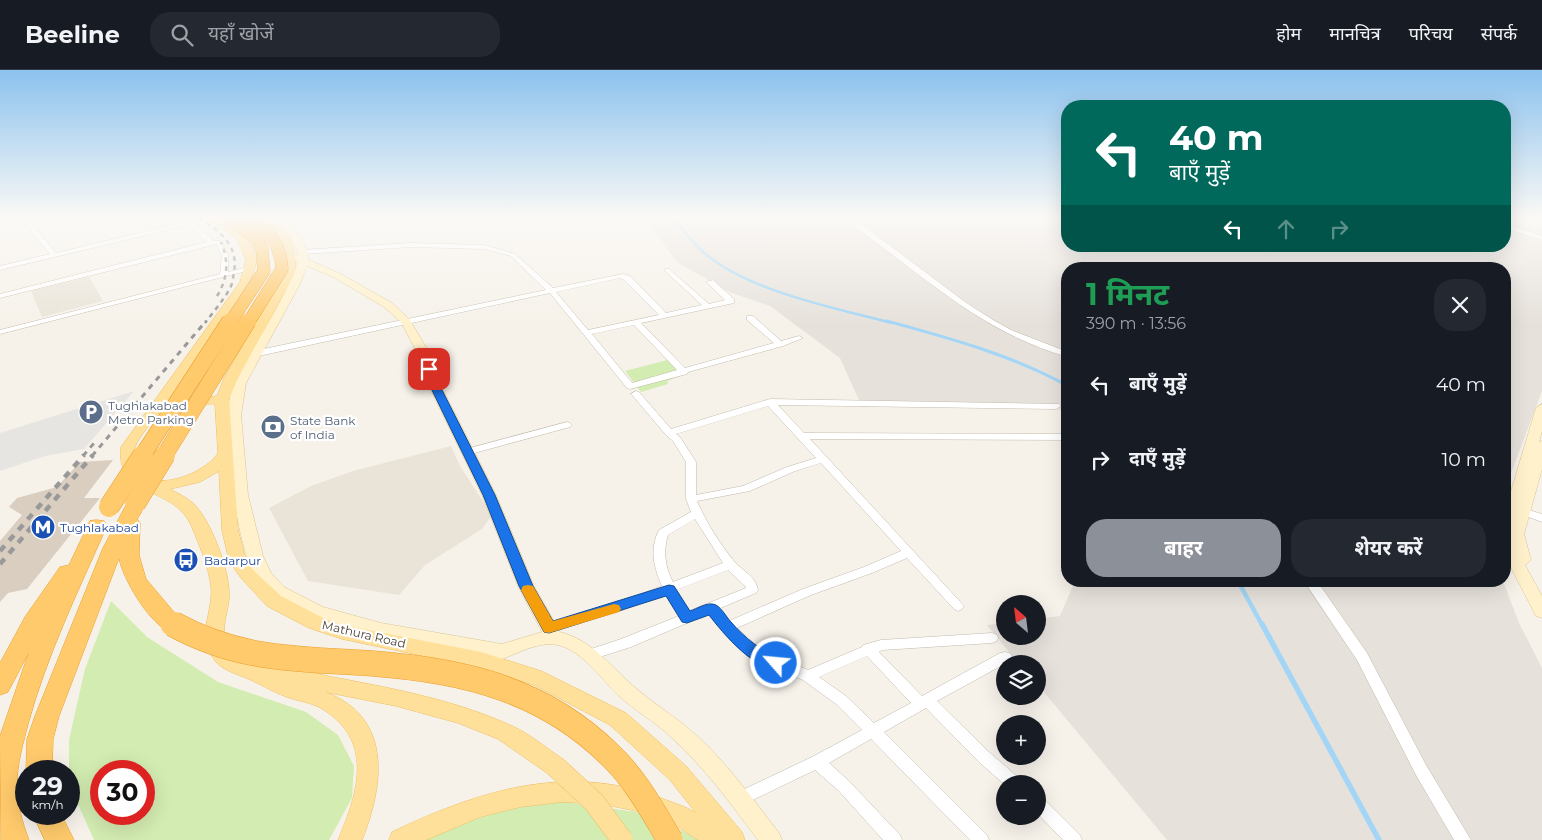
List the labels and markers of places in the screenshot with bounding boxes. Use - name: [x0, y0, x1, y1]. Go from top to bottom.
- pin: [408, 348, 450, 390]
- place label: Tughlakabad Metro Parking: [108, 398, 194, 427]
- parking icon: Tughlakabad Metro Parking: [78, 399, 104, 425]
- place label: State Bank of India: [290, 413, 356, 442]
- bank icon: State Bank of India: [260, 414, 286, 440]
- metro station icon: Tughlakabad: [30, 514, 56, 540]
- place label: Tughlakabad: [60, 520, 139, 535]
- bus stop icon: Badarpur: [173, 547, 199, 573]
- place label: Badarpur: [204, 553, 261, 568]

